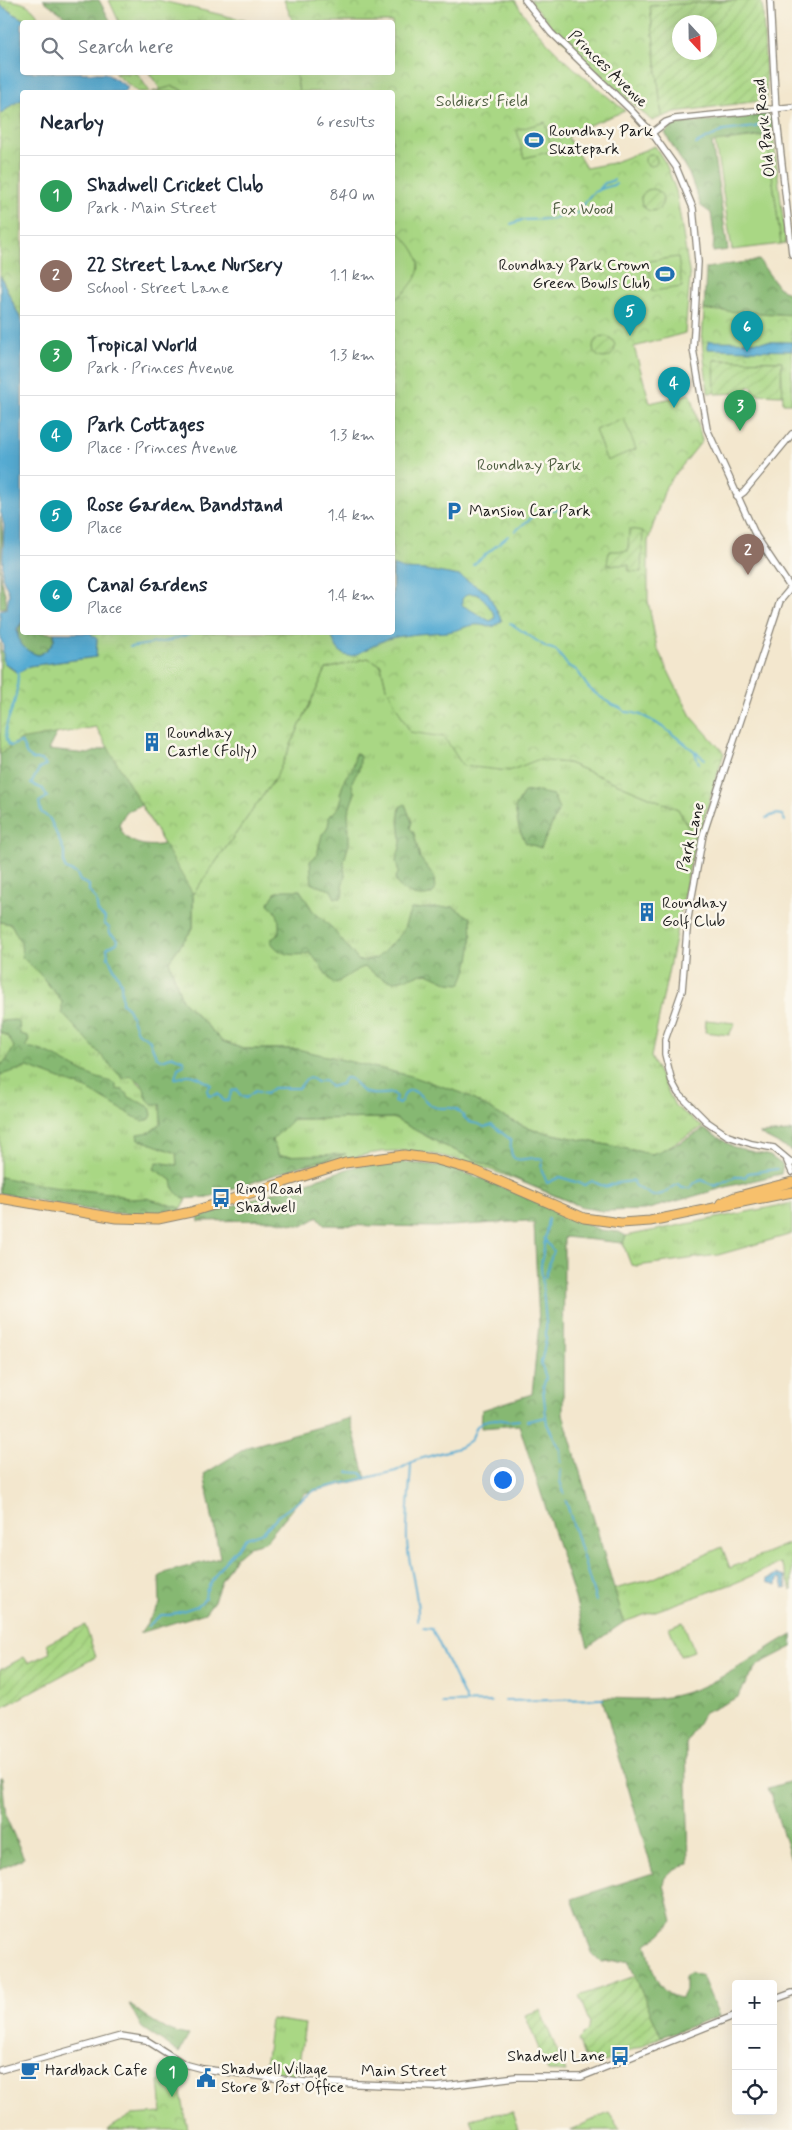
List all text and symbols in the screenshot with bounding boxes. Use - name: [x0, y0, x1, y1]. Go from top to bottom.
- north arrow: [672, 15, 717, 60]
- search box: [20, 20, 395, 75]
- street label: Princes Avenue: [564, 26, 653, 113]
- icon: search: [38, 34, 66, 62]
- text: Search here: [78, 35, 174, 60]
- street label: Old Park Road: [749, 78, 781, 178]
- park label: Soldiers' Field: [436, 91, 528, 112]
- text: Nearby: [40, 109, 104, 137]
- text: 6 results: [316, 112, 375, 133]
- place label: Roundhay Park Skatepark: [549, 121, 653, 160]
- sports icon: Roundhay Park Skatepark: [523, 129, 545, 151]
- text: Shadwell Cricket Club: [87, 173, 263, 198]
- text: 1: [52, 185, 60, 206]
- text: 840 m: [330, 185, 375, 206]
- text: Park · Main Street: [87, 198, 217, 219]
- park label: Fox Wood: [553, 199, 613, 220]
- text: 22 Street Lane Nursery: [87, 253, 283, 278]
- place label: Roundhay Park Crown Green Bowls Club: [499, 255, 650, 294]
- sports icon: Roundhay Park Crown Green Bowls Club: [654, 263, 676, 285]
- text: 2: [52, 265, 60, 286]
- text: 1.1 km: [330, 265, 375, 286]
- text: School · Street Lane: [87, 278, 229, 299]
- pin: 5: [614, 295, 646, 336]
- pin: 6: [731, 311, 763, 352]
- text: Tropical World: [87, 333, 197, 358]
- text: 3: [52, 345, 60, 366]
- text: 1.3 km: [330, 345, 375, 366]
- text: Park · Princes Avenue: [87, 358, 234, 379]
- pin: 4: [658, 367, 690, 408]
- pin: 3: [724, 390, 756, 431]
- text: Park Cottages: [87, 413, 204, 438]
- text: 4: [51, 425, 61, 446]
- text: 1.3 km: [330, 425, 375, 446]
- text: Place · Princes Avenue: [87, 438, 238, 459]
- park label: Roundhay Park: [477, 455, 581, 476]
- text: Rose Garden Bandstand: [87, 493, 283, 518]
- parking icon: Mansion Car Park: [443, 500, 465, 522]
- place label: Mansion Car Park: [469, 501, 591, 522]
- text: 5: [51, 505, 61, 526]
- text: 1.4 km: [328, 505, 375, 526]
- text: Place: [87, 518, 122, 539]
- pin: 2: [732, 534, 764, 575]
- text: Canal Gardens: [87, 573, 207, 598]
- text: 6: [52, 585, 60, 606]
- text: 1.4 km: [328, 585, 375, 606]
- text: Place: [87, 598, 122, 619]
- place label: Roundhay Castle (Folly): [167, 723, 257, 762]
- building icon: Roundhay Castle (Folly): [141, 731, 163, 753]
- street label: Park Lane: [672, 800, 710, 874]
- place label: Roundhay Golf Club: [662, 893, 727, 932]
- building icon: Roundhay Golf Club: [636, 901, 658, 923]
- place label: Ring Road Shadwell: [236, 1179, 302, 1218]
- bus stop icon: Ring Road Shadwell: [210, 1187, 232, 1209]
- your location: [490, 1467, 516, 1493]
- map controls: [732, 1980, 777, 2115]
- button: +: [732, 1980, 777, 2025]
- button: −: [732, 2025, 777, 2070]
- bus stop icon: Shadwell Lane: [609, 2045, 631, 2067]
- place label: Shadwell Lane: [507, 2046, 605, 2067]
- pin: 1: [156, 2056, 188, 2097]
- cafe icon: Hardback Cafe: [19, 2059, 41, 2081]
- place label: Shadwell Village Store & Post Office: [221, 2059, 345, 2098]
- place label: Hardback Cafe: [45, 2060, 147, 2081]
- street label: Main Street: [361, 2061, 447, 2082]
- public building icon: Shadwell Village Store & Post Office: [195, 2067, 217, 2089]
- button: locate: [732, 2070, 777, 2115]

